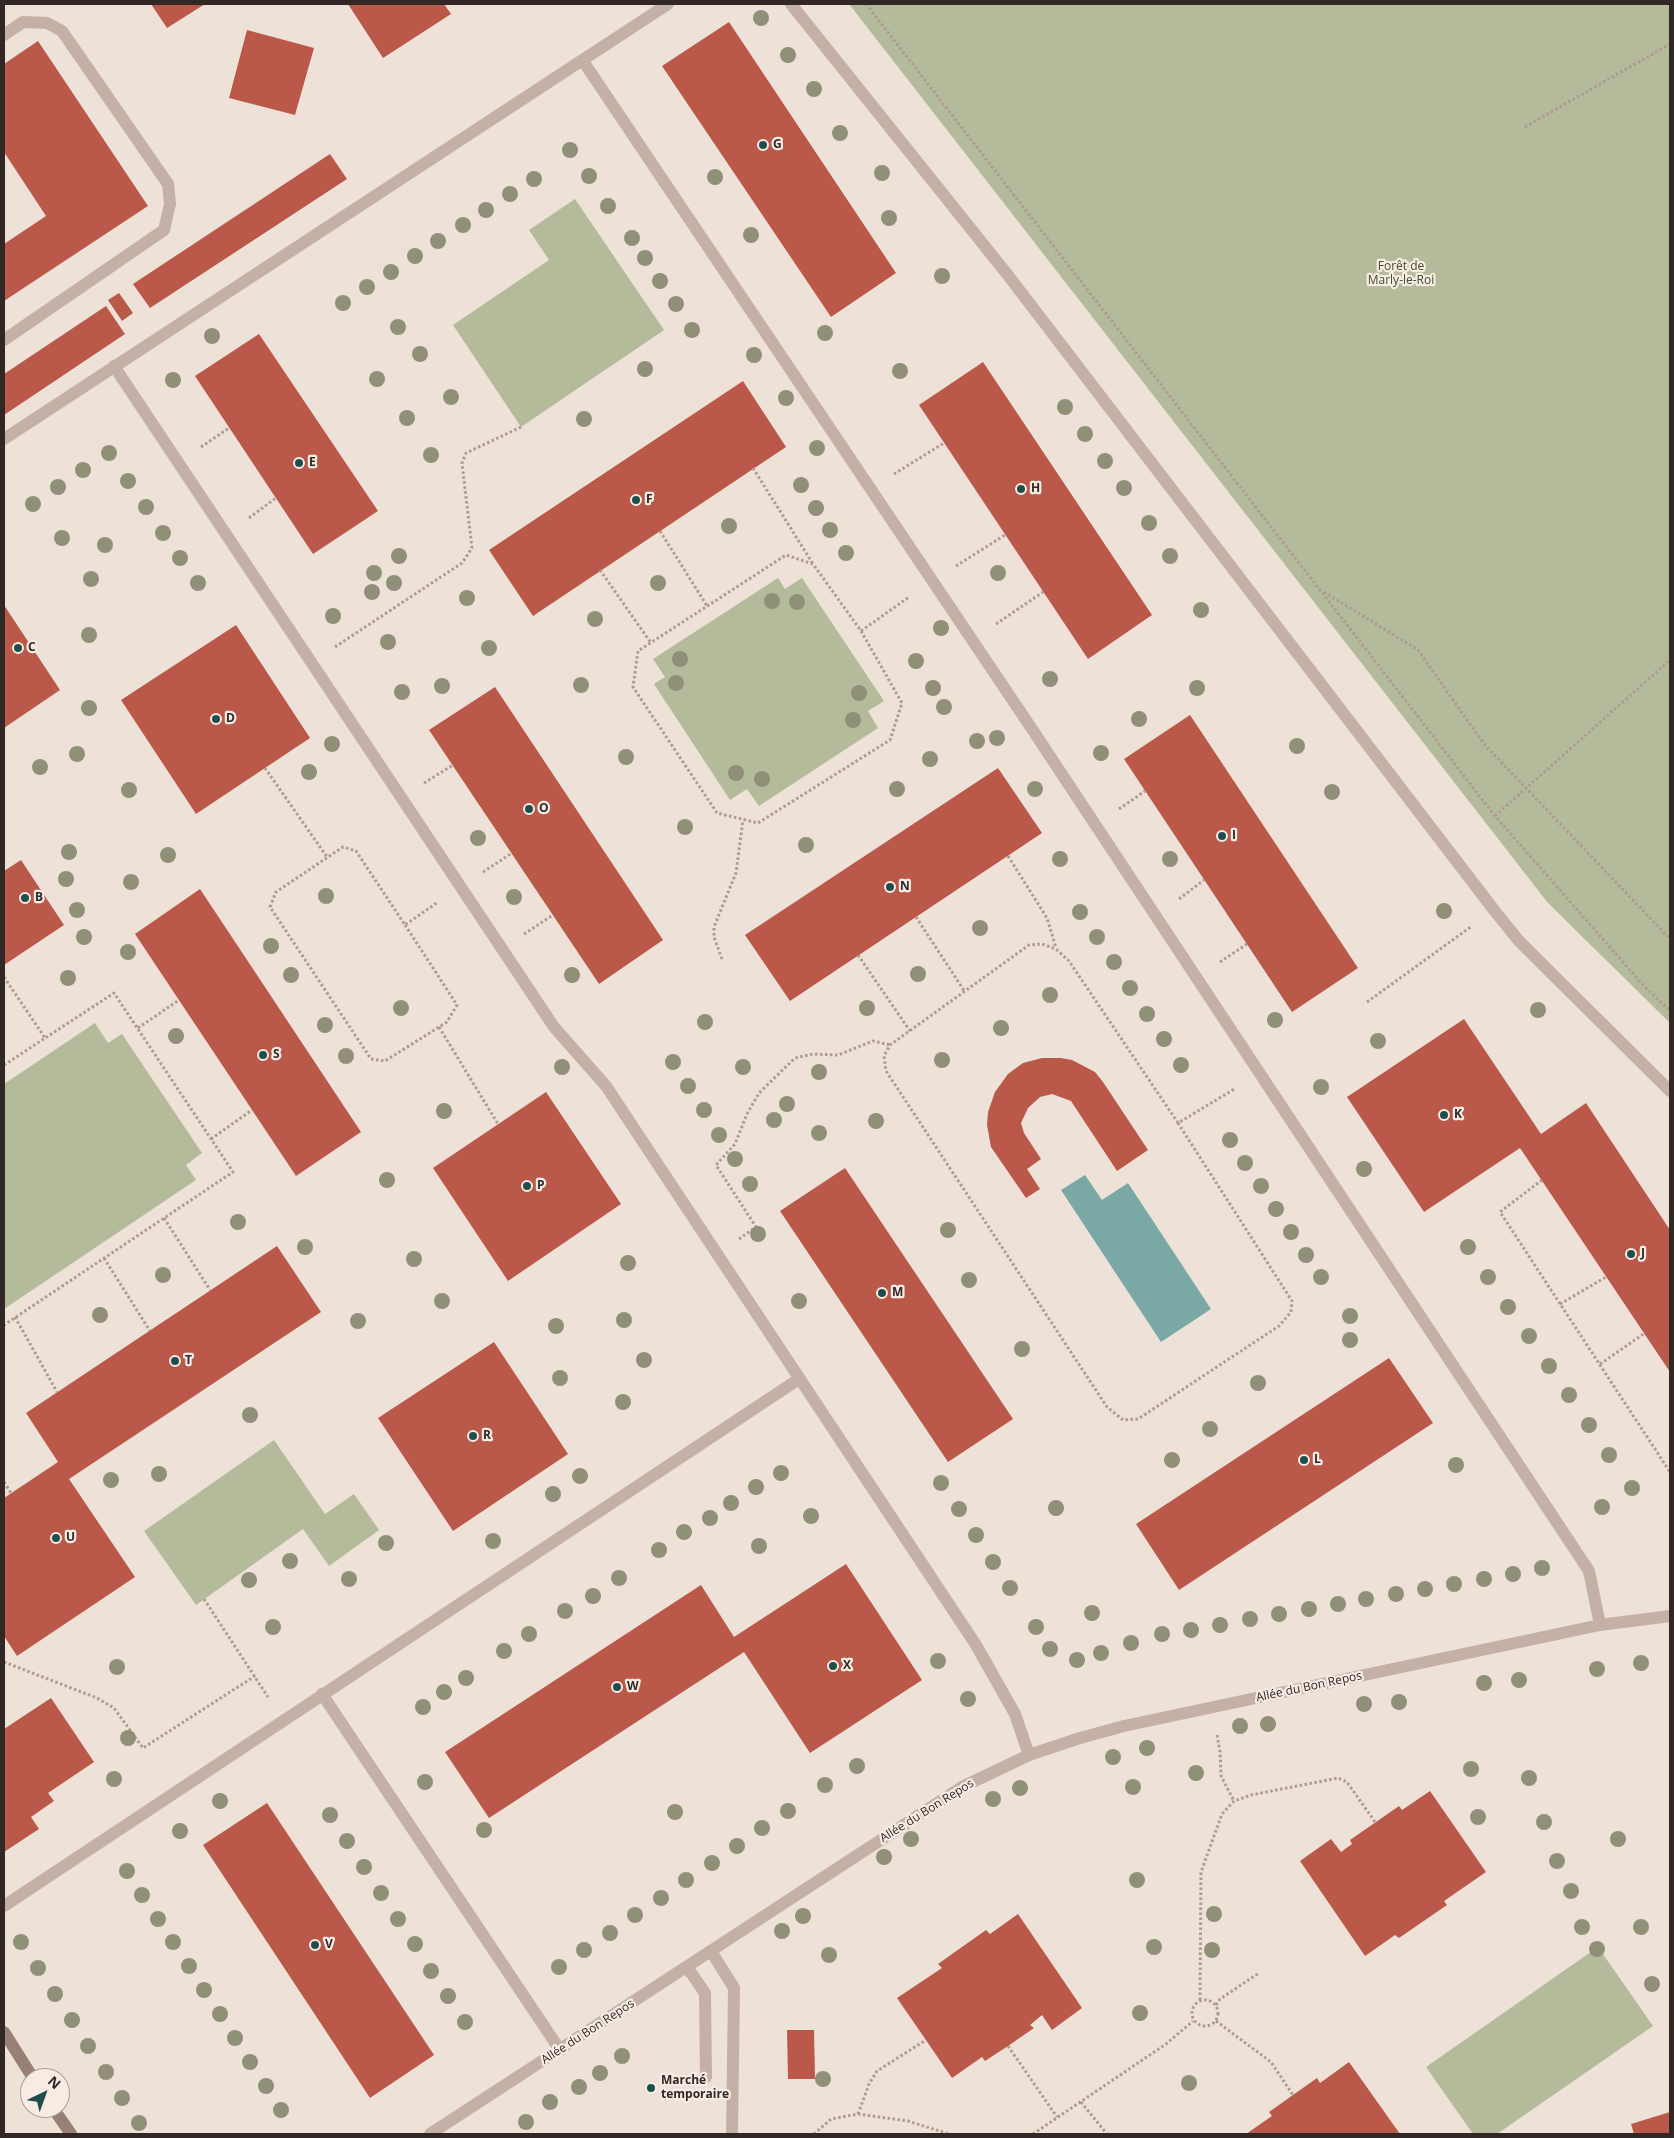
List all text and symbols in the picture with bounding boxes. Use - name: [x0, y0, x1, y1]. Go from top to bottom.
- place label: G: [773, 138, 782, 152]
- marker: G: [757, 139, 769, 151]
- park label: Forêt de Marly-le-Roi: [1368, 260, 1434, 288]
- place label: E: [309, 456, 316, 470]
- marker: E: [293, 457, 305, 469]
- place label: H: [1031, 482, 1040, 496]
- marker: H: [1015, 483, 1027, 495]
- place label: F: [646, 493, 653, 507]
- marker: F: [630, 494, 642, 506]
- place label: C: [28, 641, 36, 655]
- marker: C: [12, 642, 24, 654]
- place label: D: [226, 712, 235, 726]
- marker: D: [210, 713, 222, 725]
- place label: O: [539, 802, 549, 816]
- marker: O: [523, 803, 535, 815]
- place label: I: [1232, 829, 1236, 843]
- marker: I: [1216, 830, 1228, 842]
- place label: N: [900, 880, 910, 894]
- marker: N: [884, 881, 896, 893]
- place label: B: [35, 891, 43, 905]
- marker: B: [19, 892, 31, 904]
- place label: S: [273, 1048, 280, 1062]
- marker: S: [257, 1049, 269, 1061]
- place label: K: [1454, 1108, 1462, 1122]
- marker: K: [1438, 1109, 1450, 1121]
- place label: P: [537, 1179, 545, 1193]
- marker: P: [521, 1180, 533, 1192]
- place label: J: [1641, 1247, 1645, 1261]
- marker: J: [1625, 1248, 1637, 1260]
- place label: M: [892, 1286, 903, 1300]
- marker: M: [876, 1287, 888, 1299]
- place label: T: [185, 1354, 192, 1368]
- marker: T: [169, 1355, 181, 1367]
- place label: R: [483, 1429, 491, 1443]
- marker: R: [467, 1430, 479, 1442]
- place label: L: [1314, 1453, 1321, 1467]
- marker: L: [1298, 1454, 1310, 1466]
- place label: U: [66, 1531, 75, 1545]
- marker: U: [50, 1532, 62, 1544]
- place label: X: [843, 1659, 851, 1673]
- marker: X: [827, 1660, 839, 1672]
- street label: Allée du Bon Repos: [1255, 1669, 1363, 1705]
- place label: W: [627, 1680, 639, 1694]
- marker: W: [611, 1681, 623, 1693]
- street label: Allée du Bon Repos: [877, 1776, 977, 1846]
- place label: V: [325, 1938, 333, 1952]
- marker: V: [309, 1939, 321, 1951]
- street label: Allée du Bon Repos: [539, 1997, 637, 2067]
- north arrow: [20, 2068, 70, 2118]
- text: N: [44, 2071, 65, 2093]
- place label: Marché temporaire: [661, 2074, 729, 2102]
- marker: Marché temporaire: [645, 2082, 657, 2094]

